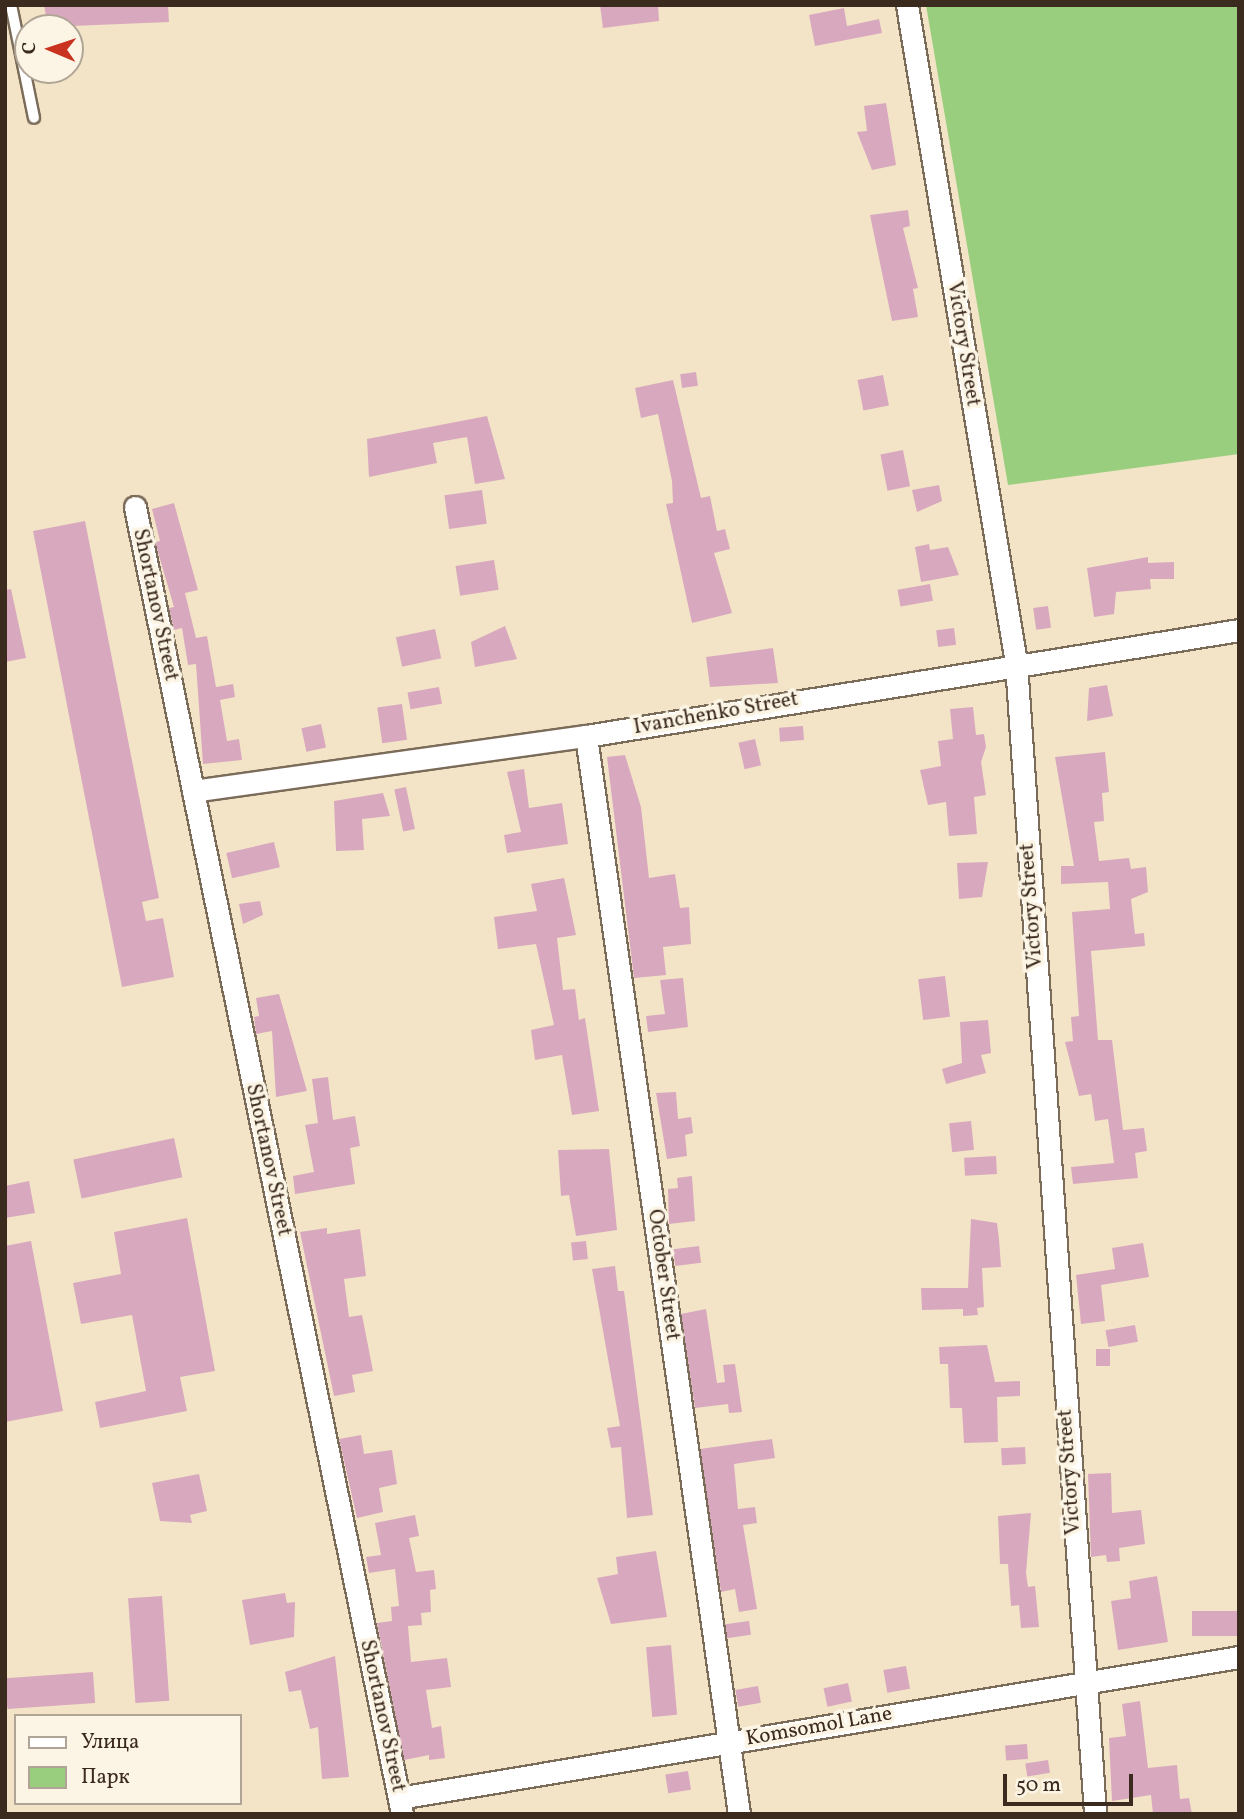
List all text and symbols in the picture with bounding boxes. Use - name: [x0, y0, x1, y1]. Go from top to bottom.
- north arrow: [14, 14, 84, 84]
- text: С: [17, 42, 43, 55]
- street label: Victory Street: [941, 279, 985, 409]
- street label: Shortanov Street: [126, 526, 184, 684]
- street label: Ivanchenko Street: [632, 687, 800, 741]
- street label: Victory Street: [1015, 842, 1049, 970]
- street label: Shortanov Street: [239, 1081, 297, 1239]
- street label: October Street: [641, 1208, 685, 1342]
- street label: Victory Street: [1053, 1408, 1087, 1536]
- street label: Shortanov Street: [353, 1637, 411, 1795]
- street label: Komsomol Lane: [744, 1702, 894, 1752]
- legend: [14, 1714, 242, 1805]
- text: Улица: [81, 1728, 139, 1757]
- scale bar: [1006, 1759, 1136, 1803]
- text: Парк: [81, 1763, 130, 1792]
- text: 50 m: [1016, 1771, 1061, 1800]

